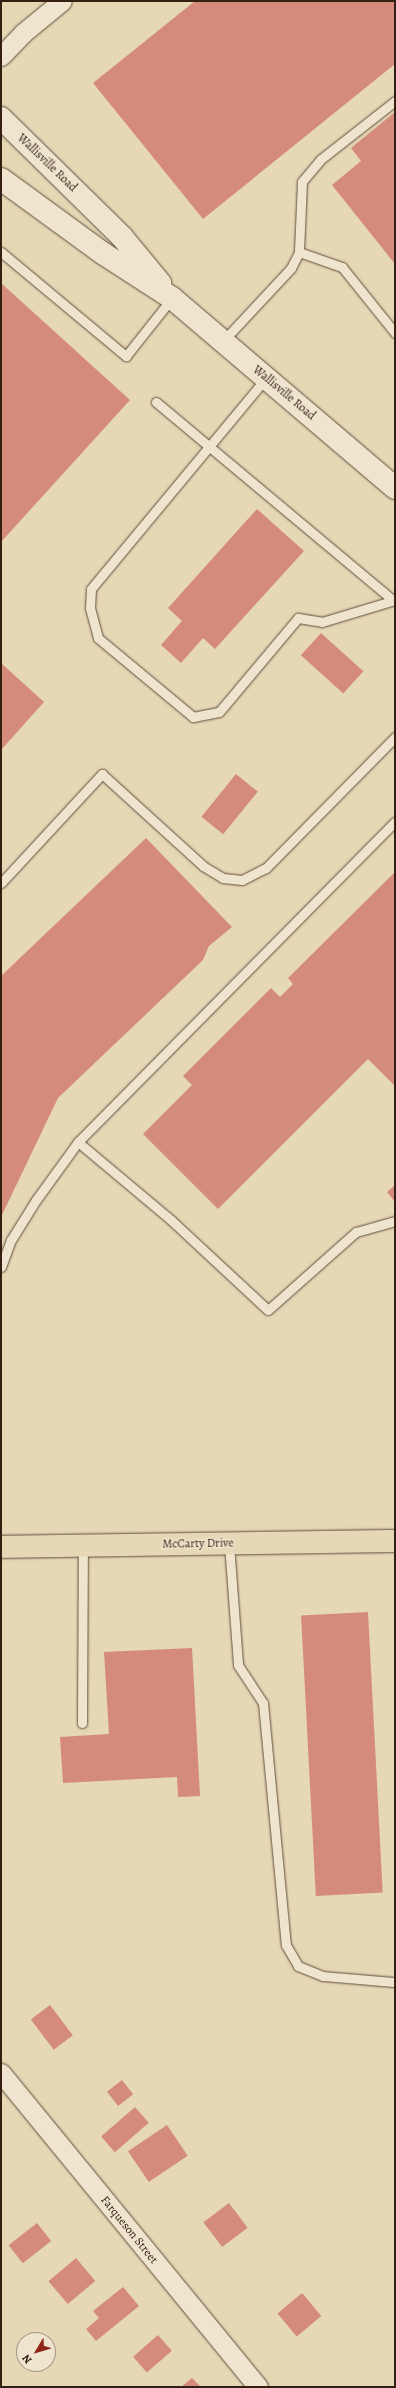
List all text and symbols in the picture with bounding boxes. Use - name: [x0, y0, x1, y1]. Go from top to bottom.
- street label: Wallisville Road: [14, 131, 80, 195]
- street label: Wallisville Road: [250, 363, 318, 423]
- street label: McCarty Drive: [162, 1536, 234, 1552]
- street label: Farqueson Street: [97, 2193, 161, 2267]
- north arrow: [16, 2332, 56, 2372]
- text: N: [19, 2351, 35, 2367]

